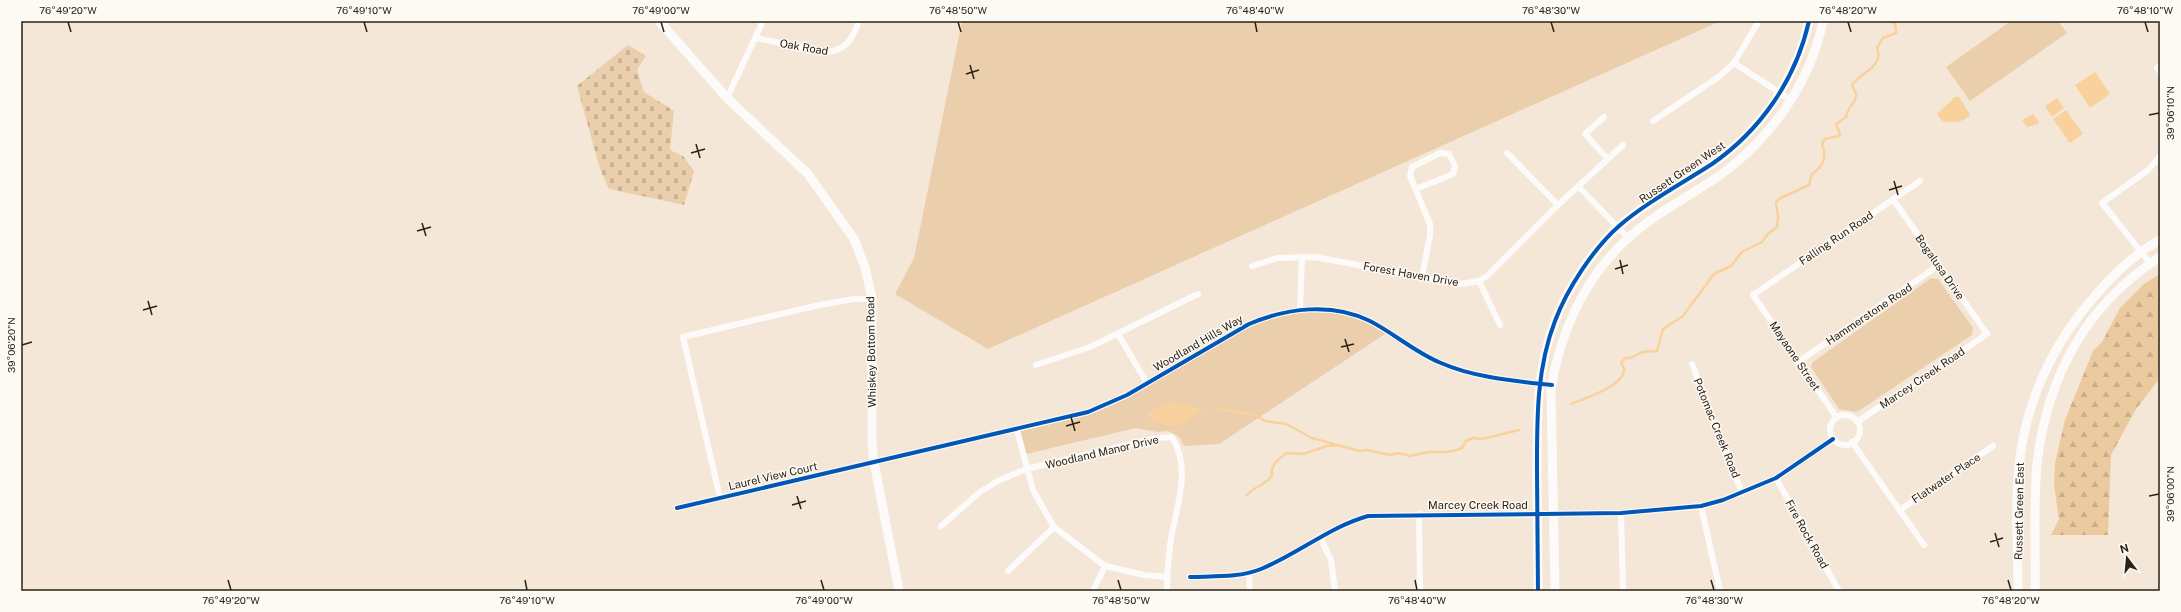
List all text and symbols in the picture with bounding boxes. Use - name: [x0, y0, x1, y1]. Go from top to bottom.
- text: 76°49'20"W: [39, 4, 97, 16]
- text: 76°49'10"W: [336, 4, 392, 16]
- text: 76°49'00"W: [632, 4, 690, 16]
- text: 76°48'50"W: [929, 4, 988, 16]
- text: 76°48'40"W: [1226, 4, 1285, 16]
- text: 76°48'30"W: [1522, 4, 1580, 16]
- text: 76°48'20"W: [1819, 4, 1877, 16]
- text: 76°48'10"W: [2117, 4, 2173, 16]
- street label: Oak Road: [779, 37, 829, 57]
- text: 39°06'10"N: [2164, 86, 2176, 140]
- street label: Russett Green West: [1637, 139, 1727, 205]
- street label: Falling Run Road: [1797, 209, 1875, 267]
- street label: Bogalusa Drive: [1913, 232, 1967, 302]
- street label: Forest Haven Drive: [1362, 260, 1460, 288]
- street label: Hammerstone Road: [1824, 281, 1914, 347]
- street label: Whiskey Bottom Road: [864, 296, 878, 408]
- street label: Woodland Hills Way: [1151, 312, 1245, 374]
- text: 39°06'20"N: [5, 317, 17, 373]
- street label: Mayaone Street: [1767, 319, 1823, 393]
- street label: Marcey Creek Road: [1877, 345, 1967, 411]
- street label: Potomac Creek Road: [1691, 376, 1743, 480]
- street label: Woodland Manor Drive: [1044, 433, 1160, 471]
- street label: Flatwater Place: [1909, 451, 1983, 505]
- street label: Laurel View Court: [727, 460, 819, 492]
- street label: Russett Green East: [2012, 462, 2026, 560]
- text: 39°06'00"N: [2164, 466, 2176, 522]
- street label: Fire Rock Road: [1783, 498, 1831, 570]
- street label: Marcey Creek Road: [1428, 499, 1528, 511]
- north arrow: [2107, 538, 2147, 578]
- text: N: [2118, 541, 2130, 555]
- text: 76°49'20"W: [202, 594, 260, 606]
- text: 76°49'10"W: [499, 594, 555, 606]
- text: 76°49'00"W: [795, 594, 853, 606]
- text: 76°48'50"W: [1092, 594, 1151, 606]
- text: 76°48'40"W: [1388, 594, 1447, 606]
- text: 76°48'30"W: [1685, 594, 1743, 606]
- text: 76°48'20"W: [1982, 594, 2040, 606]

